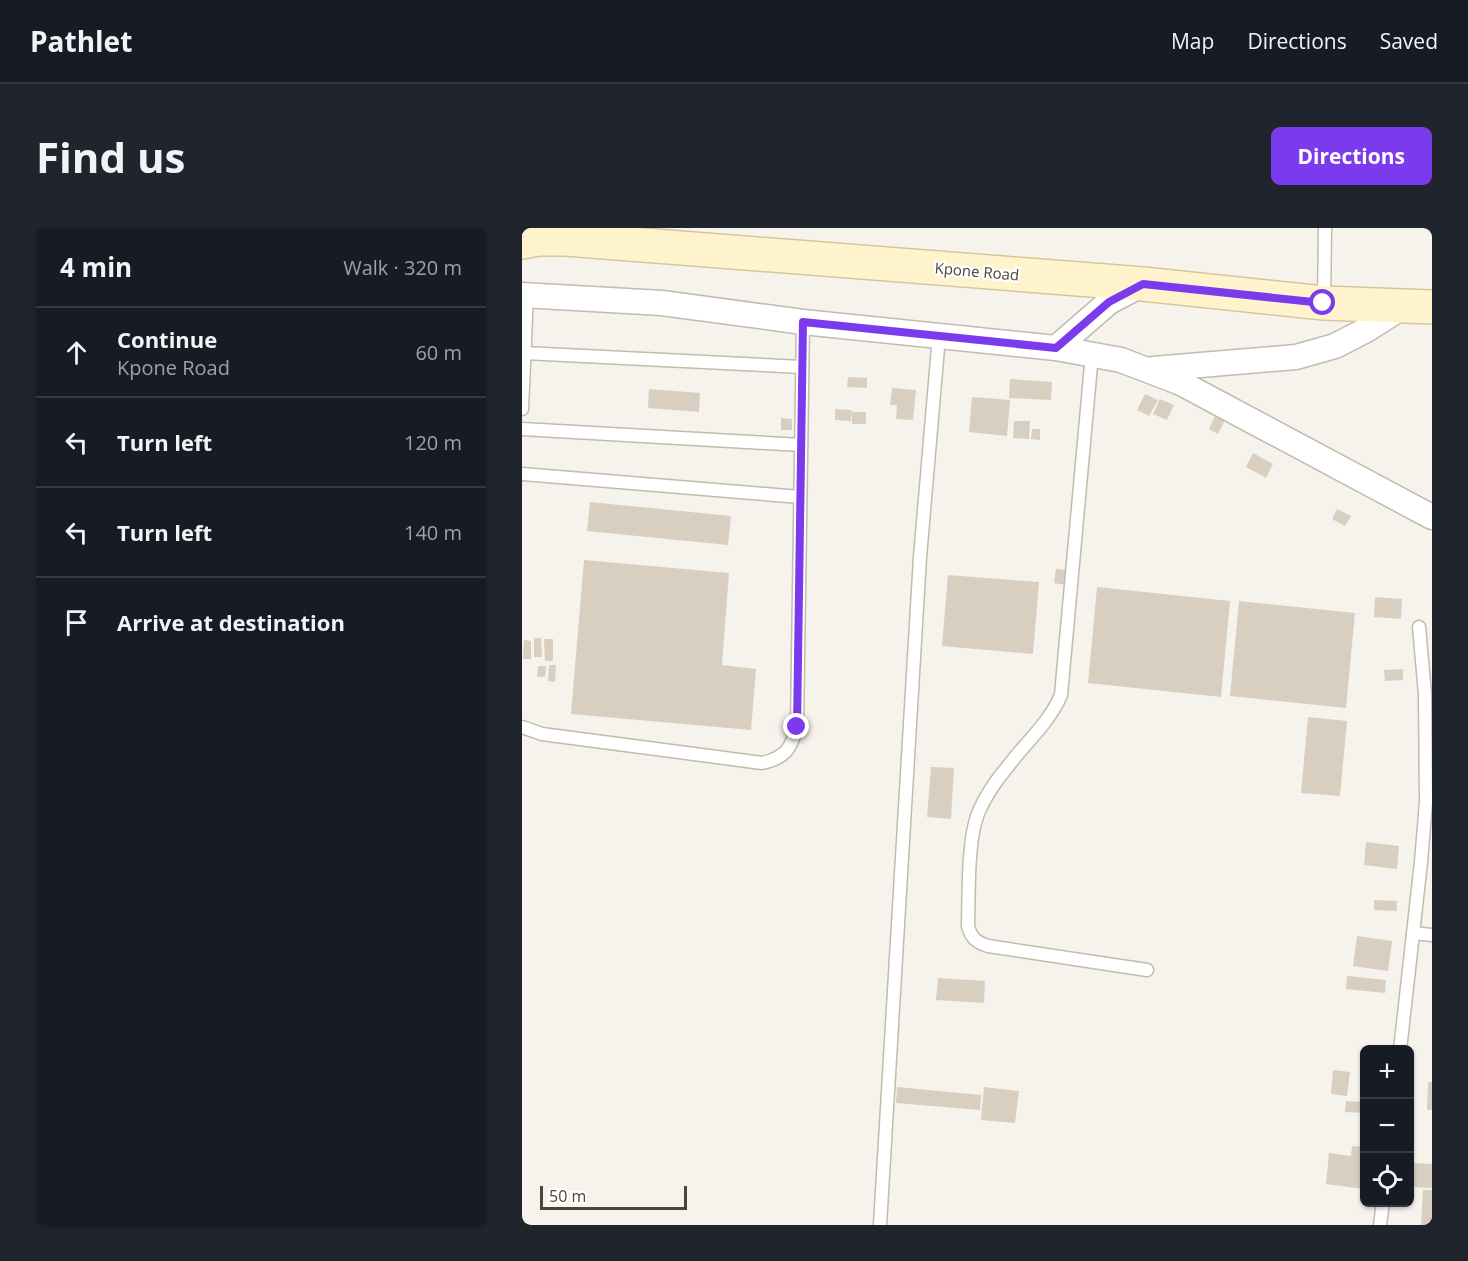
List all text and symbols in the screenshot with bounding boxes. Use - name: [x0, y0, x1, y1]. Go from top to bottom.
- text: Pathlet: [30, 22, 132, 60]
- text: Map: [1171, 27, 1214, 55]
- text: Directions: [1247, 27, 1347, 55]
- text: Saved: [1380, 27, 1438, 55]
- button: Directions: [1271, 127, 1432, 185]
- text: Find us: [36, 128, 185, 185]
- text: 4 min: [60, 249, 132, 285]
- text: Walk · 320 m: [343, 254, 462, 281]
- street label: Kpone Road: [934, 257, 1020, 285]
- route start: [1309, 289, 1335, 315]
- text: Continue: [117, 324, 217, 354]
- icon: ahead: [60, 336, 93, 369]
- text: 60 m: [415, 339, 462, 366]
- text: Kpone Road: [117, 354, 230, 381]
- icon: left: [60, 426, 93, 459]
- text: Turn left: [117, 427, 212, 457]
- text: 120 m: [404, 429, 462, 456]
- icon: left: [60, 516, 93, 549]
- text: Turn left: [117, 517, 212, 547]
- text: 140 m: [404, 519, 462, 546]
- icon: arrive: [60, 606, 93, 639]
- text: Arrive at destination: [117, 607, 345, 637]
- route end: [783, 713, 809, 739]
- map controls: [1360, 1045, 1414, 1207]
- button: +: [1360, 1045, 1414, 1099]
- button: −: [1360, 1099, 1414, 1153]
- button: locate: [1360, 1153, 1414, 1207]
- scale bar: [540, 1183, 687, 1210]
- text: 50 m: [549, 1185, 586, 1207]

